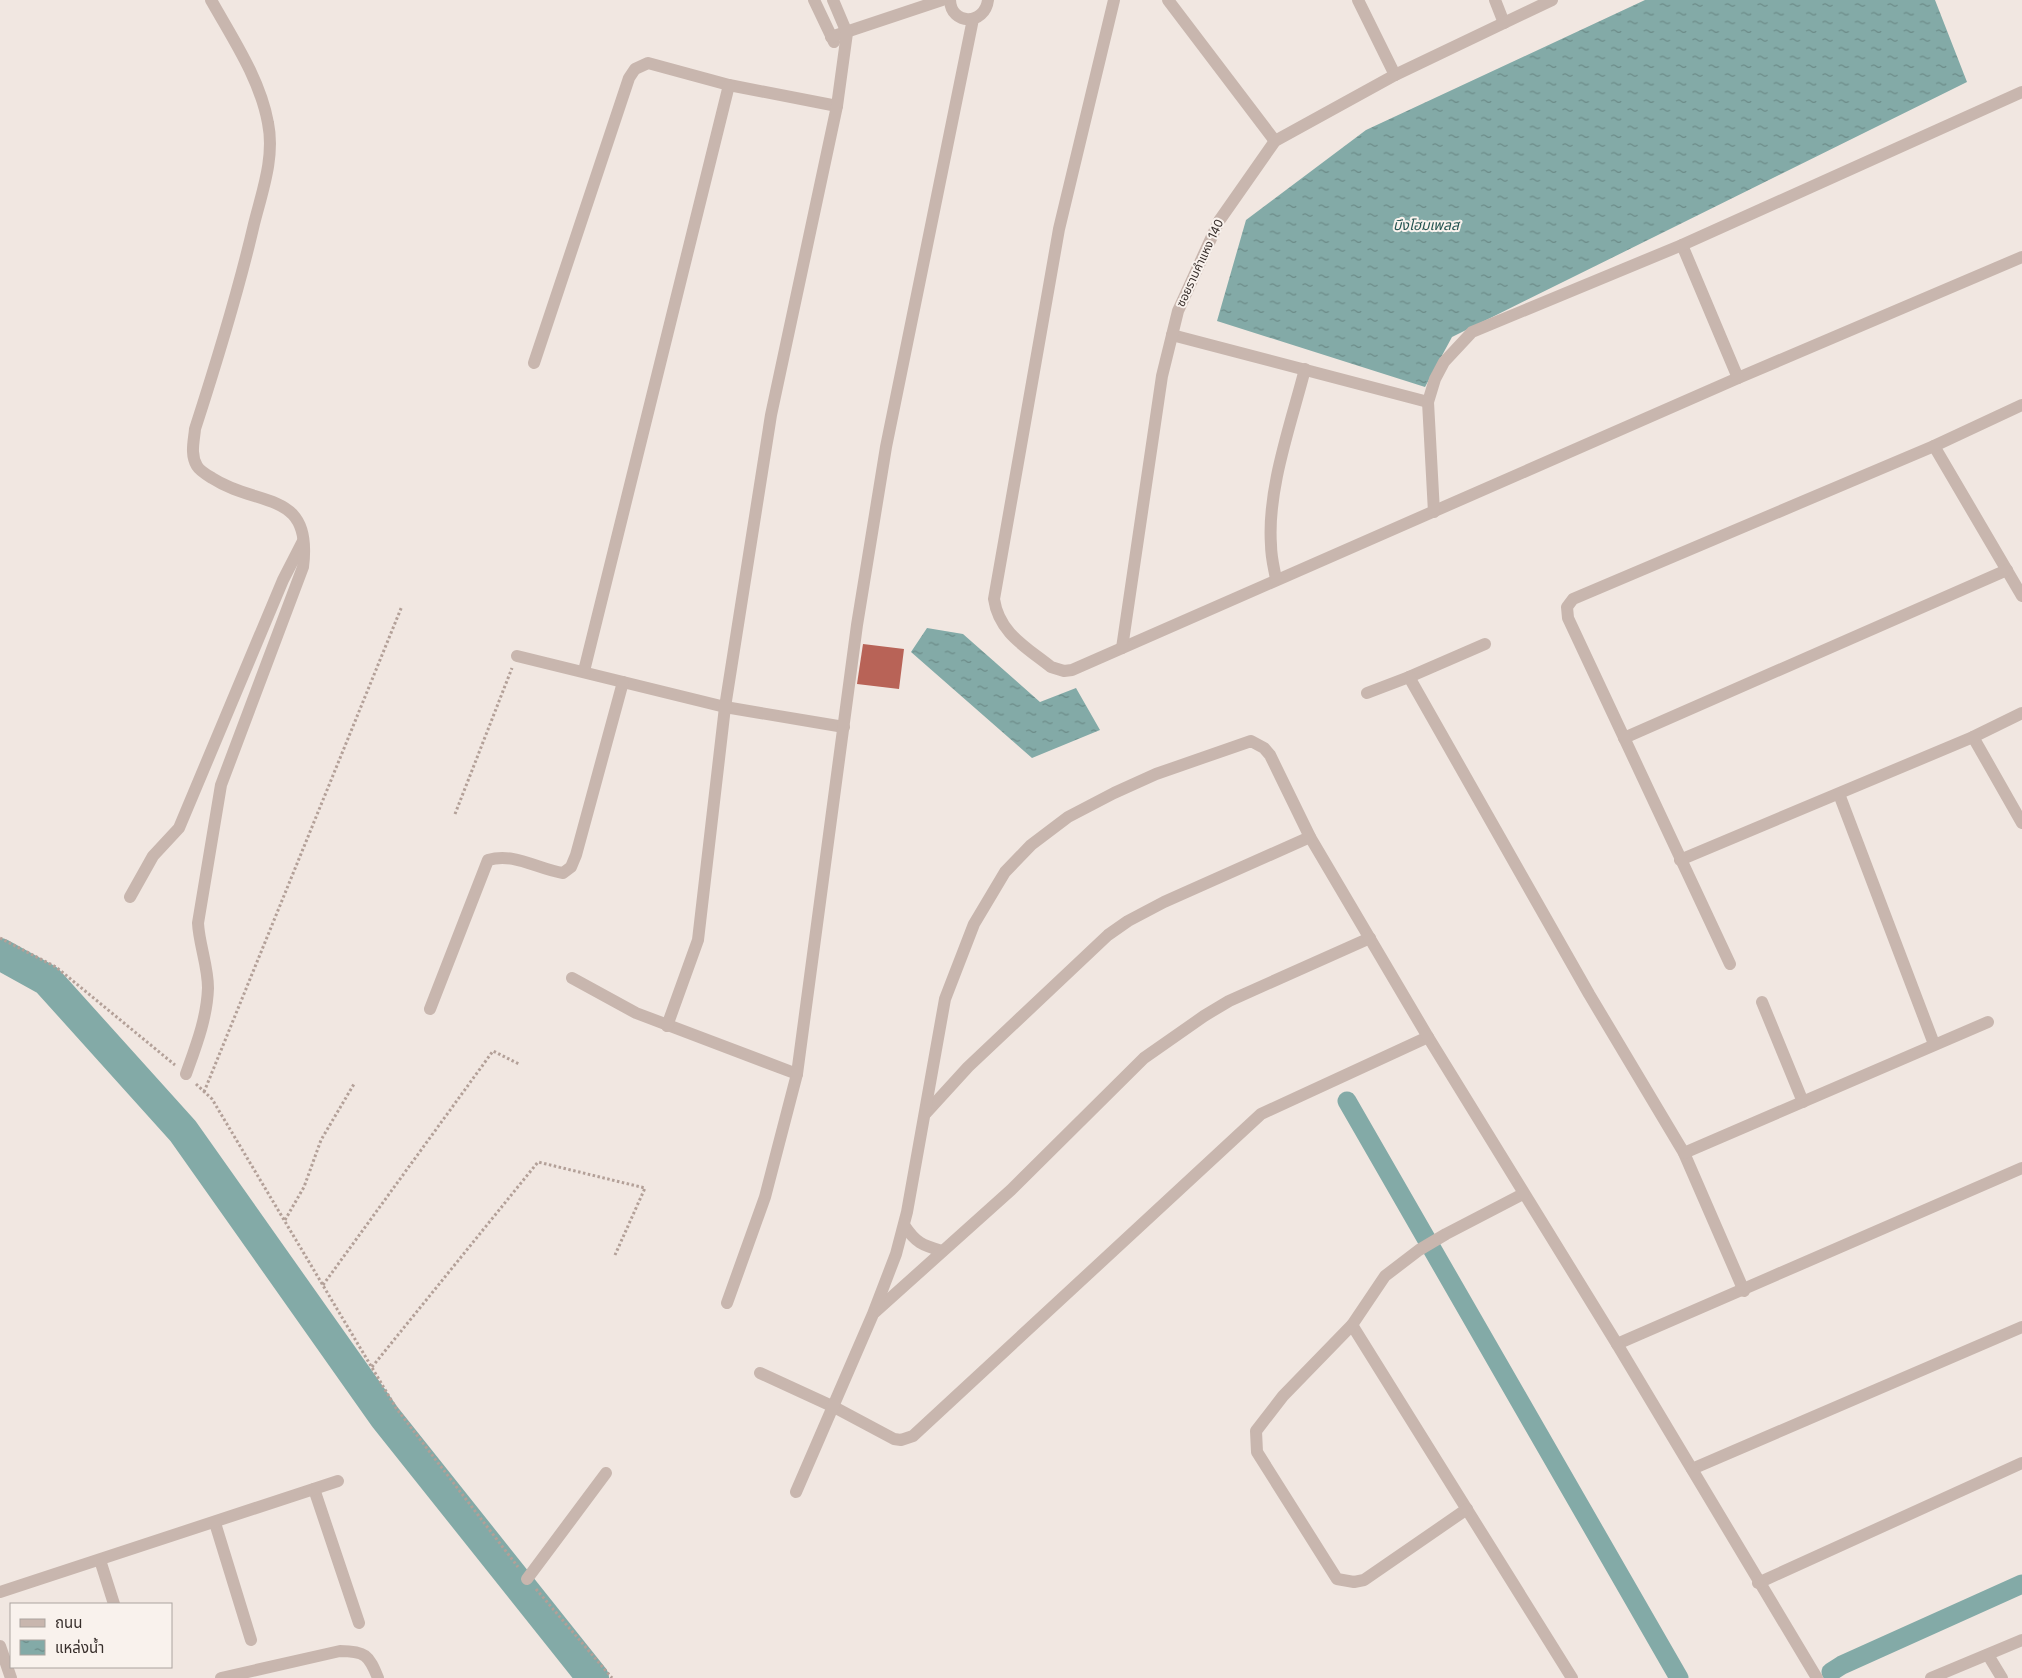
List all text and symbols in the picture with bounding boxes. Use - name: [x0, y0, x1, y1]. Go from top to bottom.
- water label: บึงโฮมเพลส: [1393, 216, 1461, 233]
- street label: ซอยรามคำแหง 140: [1173, 217, 1226, 309]
- legend: [10, 1603, 172, 1668]
- text: ถนน: [55, 1613, 82, 1632]
- text: แหล่งน้ำ: [55, 1637, 104, 1657]

